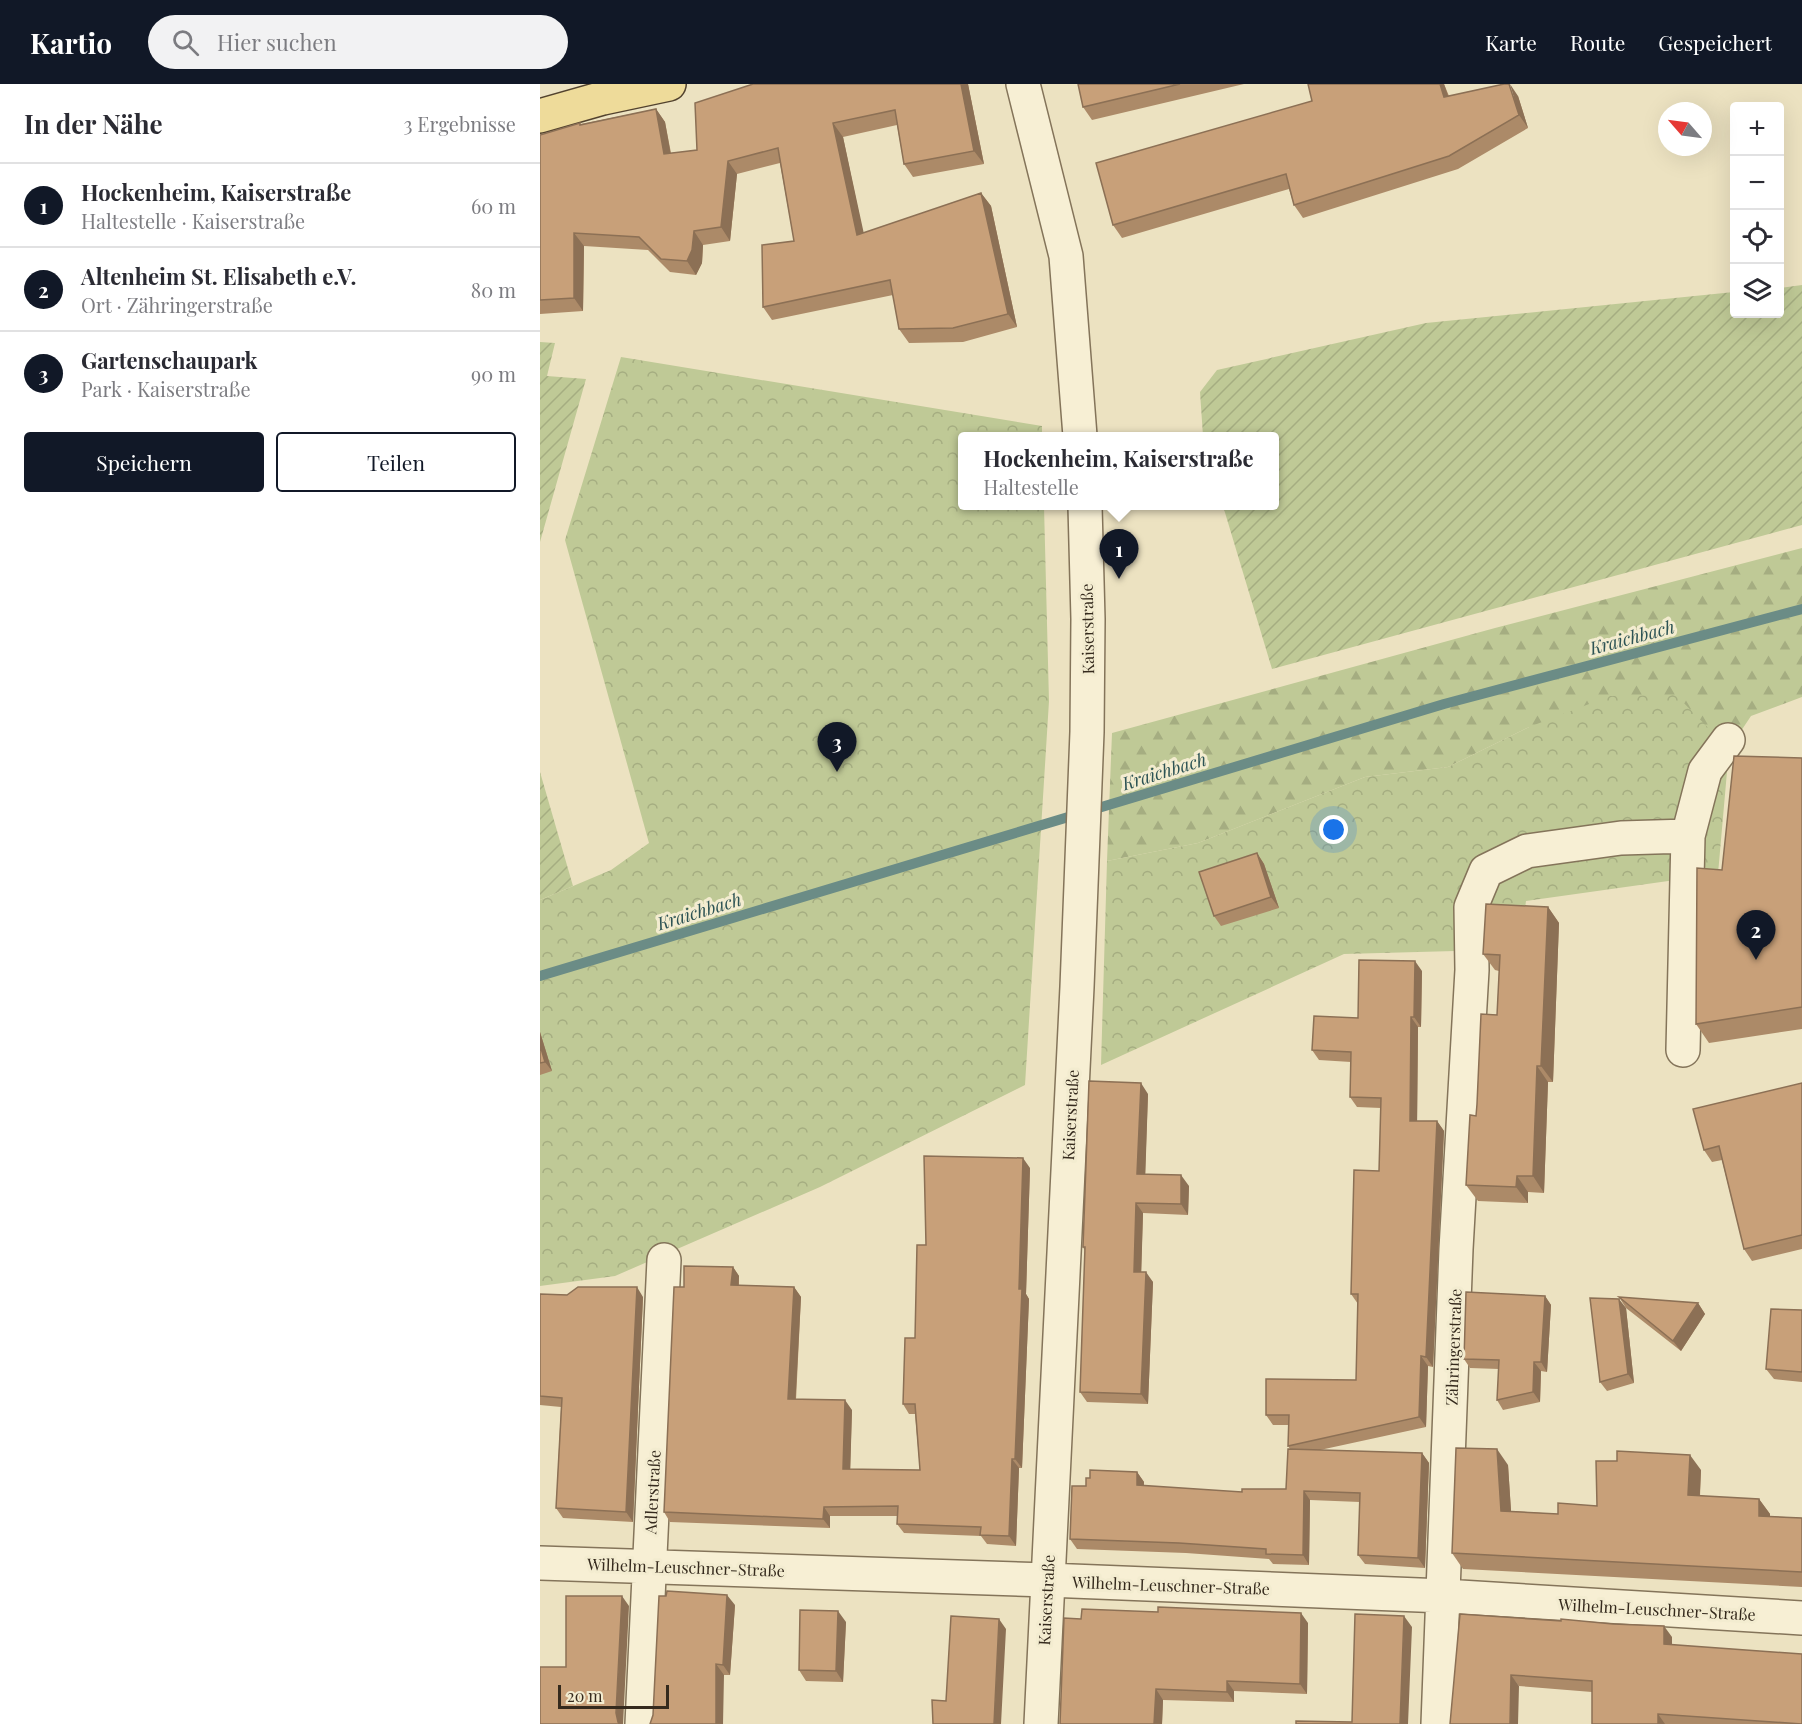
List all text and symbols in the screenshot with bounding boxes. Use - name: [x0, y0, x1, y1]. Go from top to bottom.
- search box: [148, 15, 568, 69]
- text: Kartio: [30, 24, 112, 61]
- icon: search: [169, 26, 202, 59]
- text: Hier suchen: [217, 27, 337, 57]
- text: Karte: [1485, 28, 1537, 56]
- text: Route: [1570, 28, 1625, 56]
- text: Gespeichert: [1658, 28, 1772, 56]
- north arrow: [1658, 102, 1712, 156]
- map controls: [1730, 102, 1784, 318]
- button: +: [1730, 102, 1784, 156]
- text: In der Nähe: [24, 106, 163, 141]
- text: 3 Ergebnisse: [403, 110, 516, 137]
- button: −: [1730, 156, 1784, 210]
- text: Hockenheim, Kaiserstraße: [81, 177, 351, 207]
- text: 1: [40, 192, 47, 219]
- text: 60 m: [471, 192, 516, 219]
- text: Haltestelle · Kaiserstraße: [81, 207, 305, 234]
- button: locate: [1730, 210, 1784, 264]
- text: Altenheim St. Elisabeth e.V.: [81, 261, 356, 291]
- button: layers: [1730, 264, 1784, 318]
- text: 2: [38, 276, 49, 303]
- text: 80 m: [471, 276, 516, 303]
- text: Ort · Zähringerstraße: [81, 291, 273, 318]
- text: Gartenschaupark: [81, 345, 257, 375]
- text: 3: [39, 360, 48, 387]
- text: 90 m: [471, 360, 516, 387]
- text: Park · Kaiserstraße: [81, 375, 251, 402]
- button: Speichern: [24, 432, 264, 492]
- button: Teilen: [276, 432, 516, 492]
- popup: [958, 432, 1279, 510]
- text: Hockenheim, Kaiserstraße: [983, 443, 1254, 473]
- text: Haltestelle: [983, 473, 1079, 500]
- pin: 1: [1100, 530, 1138, 579]
- street label: Kaiserstraße: [1076, 583, 1098, 675]
- water label: Kraichbach: [1586, 614, 1677, 660]
- pin: 3: [818, 722, 856, 772]
- water label: Kraichbach: [1118, 747, 1209, 795]
- your location: [1319, 815, 1348, 844]
- water label: Kraichbach: [653, 887, 744, 935]
- pin: 2: [1736, 910, 1776, 960]
- street label: Kaiserstraße: [1057, 1069, 1083, 1161]
- street label: Zähringerstraße: [1440, 1288, 1466, 1406]
- street label: Adlerstraße: [639, 1449, 665, 1536]
- street label: Wilhelm-Leuschner-Straße: [586, 1553, 785, 1581]
- street label: Kaiserstraße: [1033, 1554, 1059, 1646]
- street label: Wilhelm-Leuschner-Straße: [1071, 1571, 1270, 1599]
- street label: Wilhelm-Leuschner-Straße: [1557, 1593, 1756, 1625]
- scale bar: [558, 1682, 669, 1710]
- text: 20 m: [567, 1685, 602, 1706]

